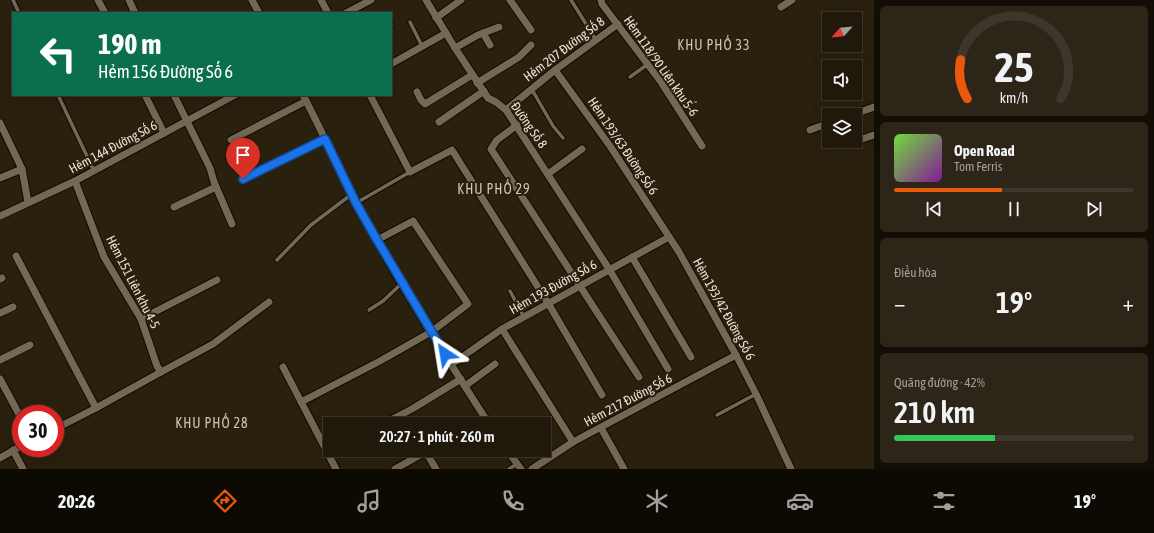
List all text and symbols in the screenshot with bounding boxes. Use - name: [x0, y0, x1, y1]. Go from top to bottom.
- north arrow: [822, 12, 862, 52]
- map controls: [822, 12, 862, 148]
- street label: Hẻm 118/90 Liên khu 5-6: [621, 13, 701, 119]
- street label: Hẻm 207 Đường Số 8: [521, 14, 607, 84]
- icon: left: [32, 28, 84, 80]
- text: 190 m: [98, 28, 161, 60]
- district label: KHU PHỐ 33: [677, 35, 751, 53]
- text: 25: [994, 43, 1034, 91]
- button: sound: [822, 60, 862, 100]
- text: Hẻm 156 Đường Số 6: [98, 61, 233, 82]
- text: km/h: [1000, 89, 1028, 105]
- street label: Hẻm 193/63 Đường Số 6: [585, 94, 661, 198]
- street label: Đường Số 8: [508, 99, 550, 151]
- button: layers: [822, 108, 862, 148]
- street label: Hẻm 144 Đường Số 6: [66, 117, 160, 177]
- pin: [226, 138, 260, 179]
- text: Open Road: [954, 142, 1015, 159]
- icon: arrive: [232, 144, 254, 166]
- text: Tom Ferris: [954, 159, 1002, 174]
- district label: KHU PHỐ 29: [457, 179, 531, 197]
- icon: previous: [923, 198, 945, 220]
- icon: pause: [1003, 198, 1025, 220]
- icon: next: [1083, 198, 1105, 220]
- street label: Hẻm 151 Liên khu 4-5: [103, 233, 163, 331]
- street label: Hẻm 193/42 Đường Số 6: [690, 255, 758, 363]
- street label: Hẻm 193 Đường Số 6: [507, 257, 599, 317]
- text: Điều hòa: [894, 265, 937, 280]
- text: 19°: [996, 285, 1032, 319]
- text: −: [894, 290, 905, 316]
- text: +: [1123, 290, 1134, 316]
- position arrow: [424, 333, 466, 375]
- street label: Hẻm 217 Đường Số 6: [581, 370, 675, 430]
- text: Quãng đường · 42%: [894, 375, 985, 390]
- text: 210 km: [894, 395, 975, 429]
- speed limit sign: 30: [12, 405, 64, 457]
- district label: KHU PHỐ 28: [175, 413, 249, 431]
- text: 20:27 · 1 phút · 260 m: [380, 428, 494, 445]
- icon: directions: [211, 487, 239, 515]
- icon: music: [355, 487, 383, 515]
- icon: phone: [499, 487, 527, 515]
- icon: climate: [643, 487, 671, 515]
- icon: car: [786, 487, 814, 515]
- icon: filters: [930, 487, 958, 515]
- text: 20:26: [58, 491, 95, 512]
- text: 19°: [1074, 491, 1096, 512]

